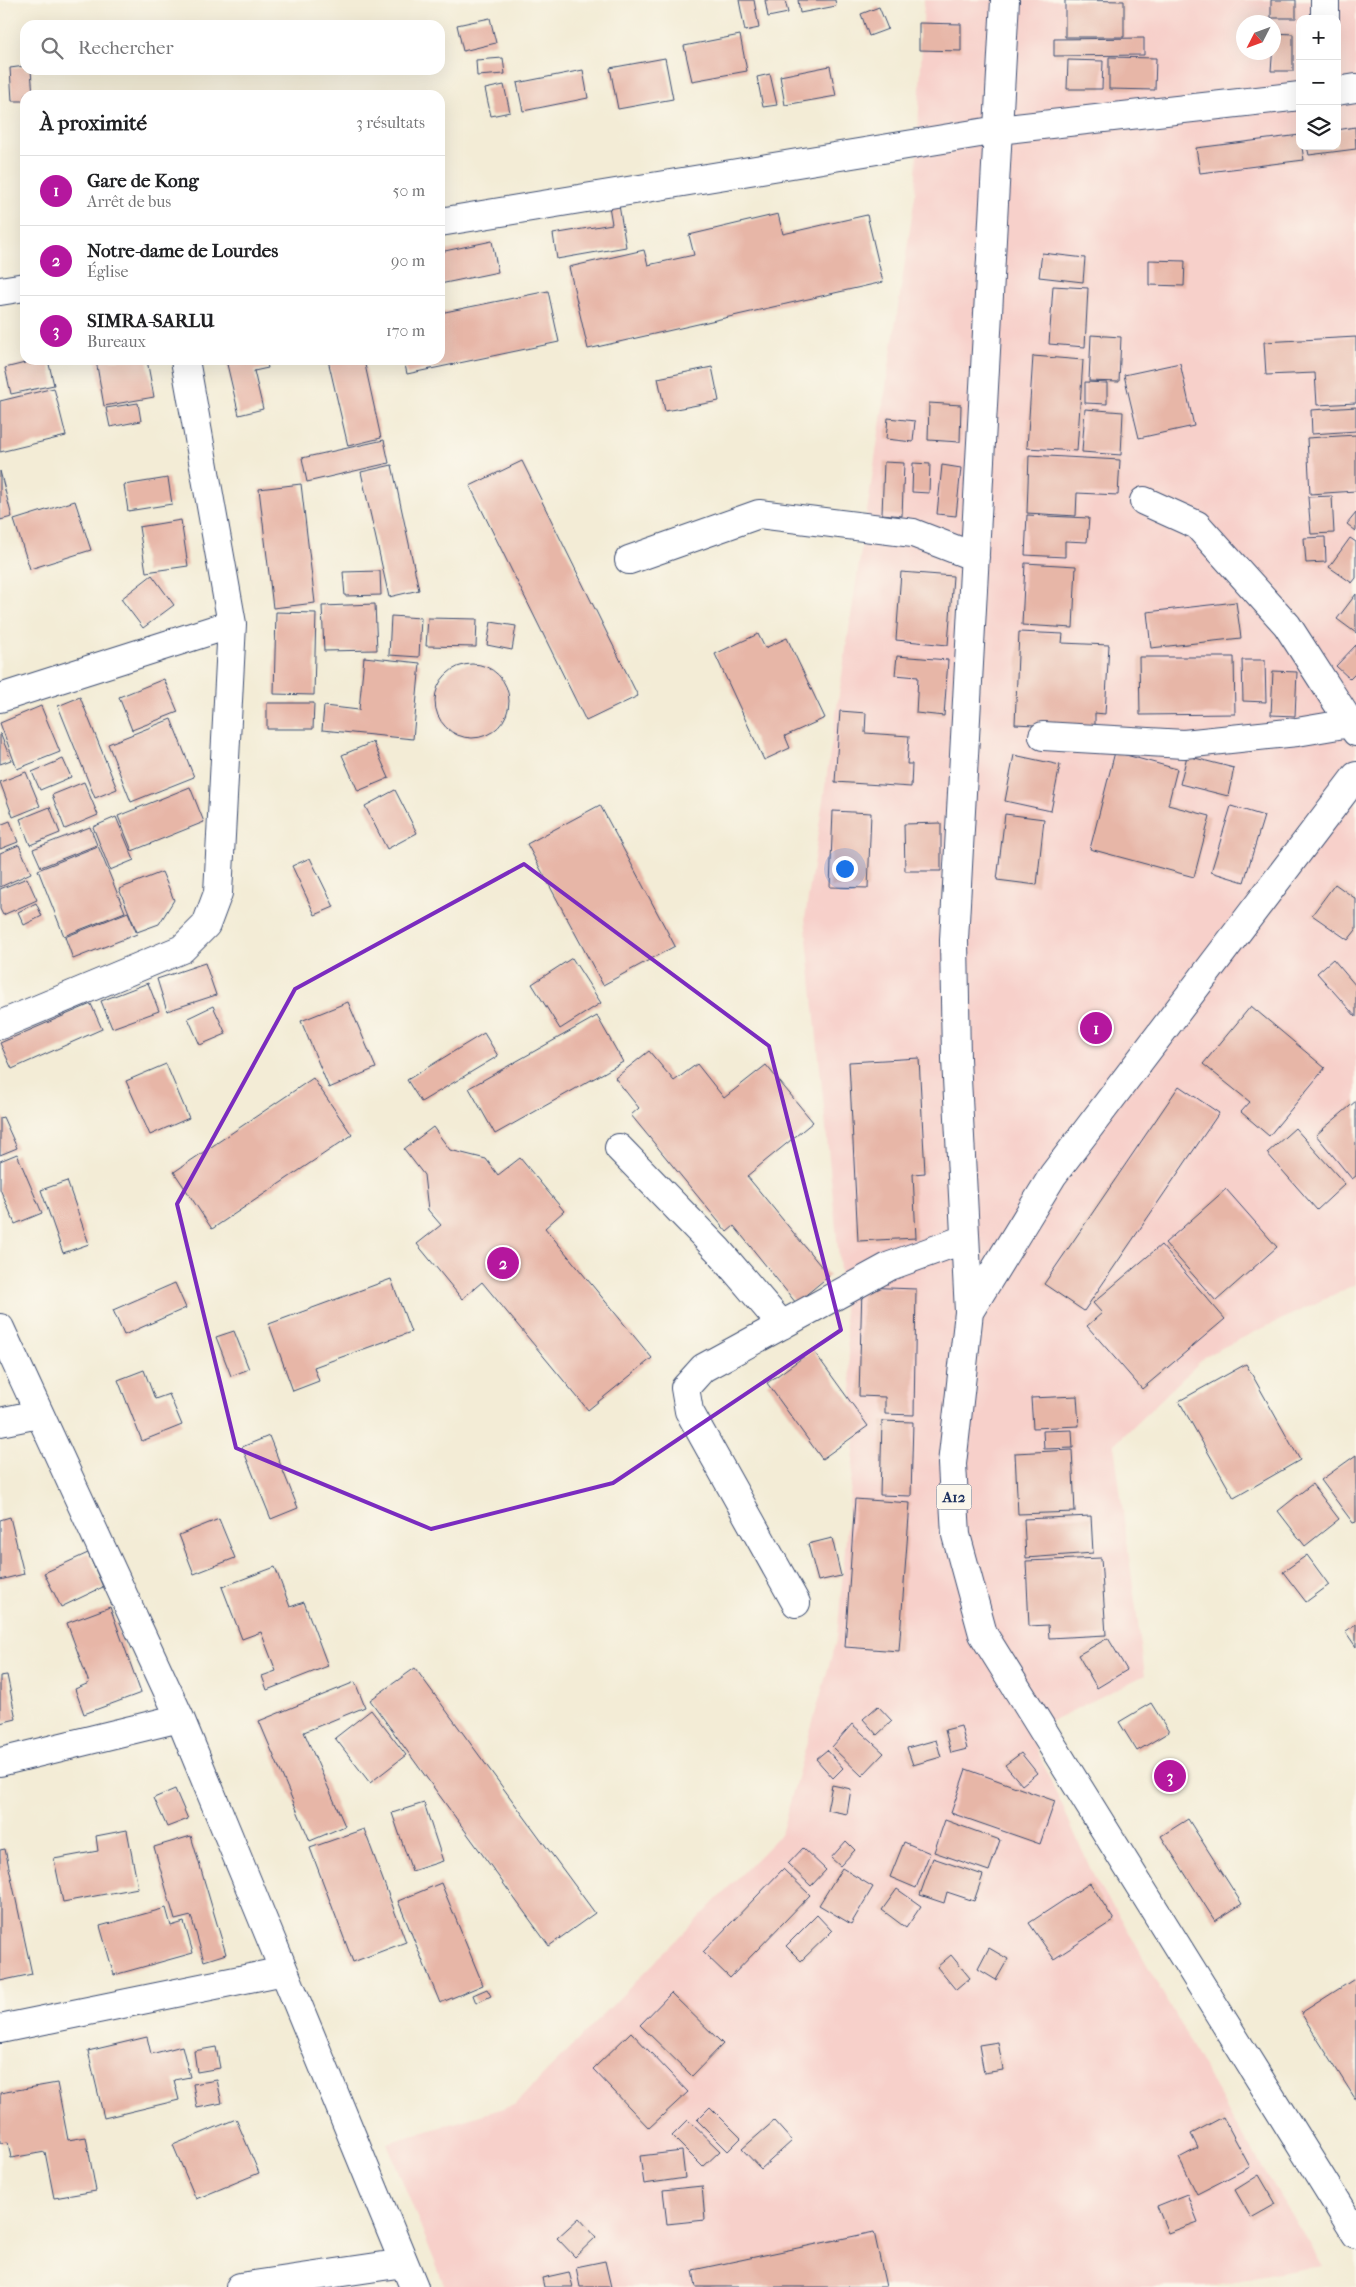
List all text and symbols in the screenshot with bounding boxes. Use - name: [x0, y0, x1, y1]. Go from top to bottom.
- north arrow: [1236, 15, 1281, 60]
- map controls: [1296, 15, 1341, 150]
- button: +: [1296, 15, 1341, 60]
- search box: [20, 20, 445, 75]
- icon: search: [38, 34, 66, 62]
- text: Rechercher: [78, 37, 174, 59]
- button: −: [1296, 60, 1341, 105]
- button: layers: [1296, 105, 1341, 150]
- text: À proximité: [40, 111, 147, 135]
- text: 3 résultats: [356, 113, 425, 132]
- text: Gare de Kong: [87, 170, 199, 192]
- text: 1: [53, 181, 59, 200]
- text: 50 m: [393, 181, 425, 200]
- text: Arrêt de bus: [87, 192, 171, 211]
- text: Notre-dame de Lourdes: [87, 240, 278, 262]
- text: 2: [52, 251, 60, 270]
- text: 90 m: [391, 251, 425, 270]
- text: Église: [87, 262, 128, 281]
- text: SIMRA-SARLU: [87, 310, 214, 332]
- text: 3: [53, 321, 59, 340]
- text: 170 m: [386, 321, 425, 340]
- text: Bureaux: [87, 332, 146, 351]
- your location: [832, 856, 858, 882]
- pin: 1: [1080, 1009, 1112, 1047]
- pin: 2: [487, 1244, 519, 1282]
- road number: A12: [936, 1484, 972, 1510]
- pin: 3: [1154, 1757, 1186, 1795]

